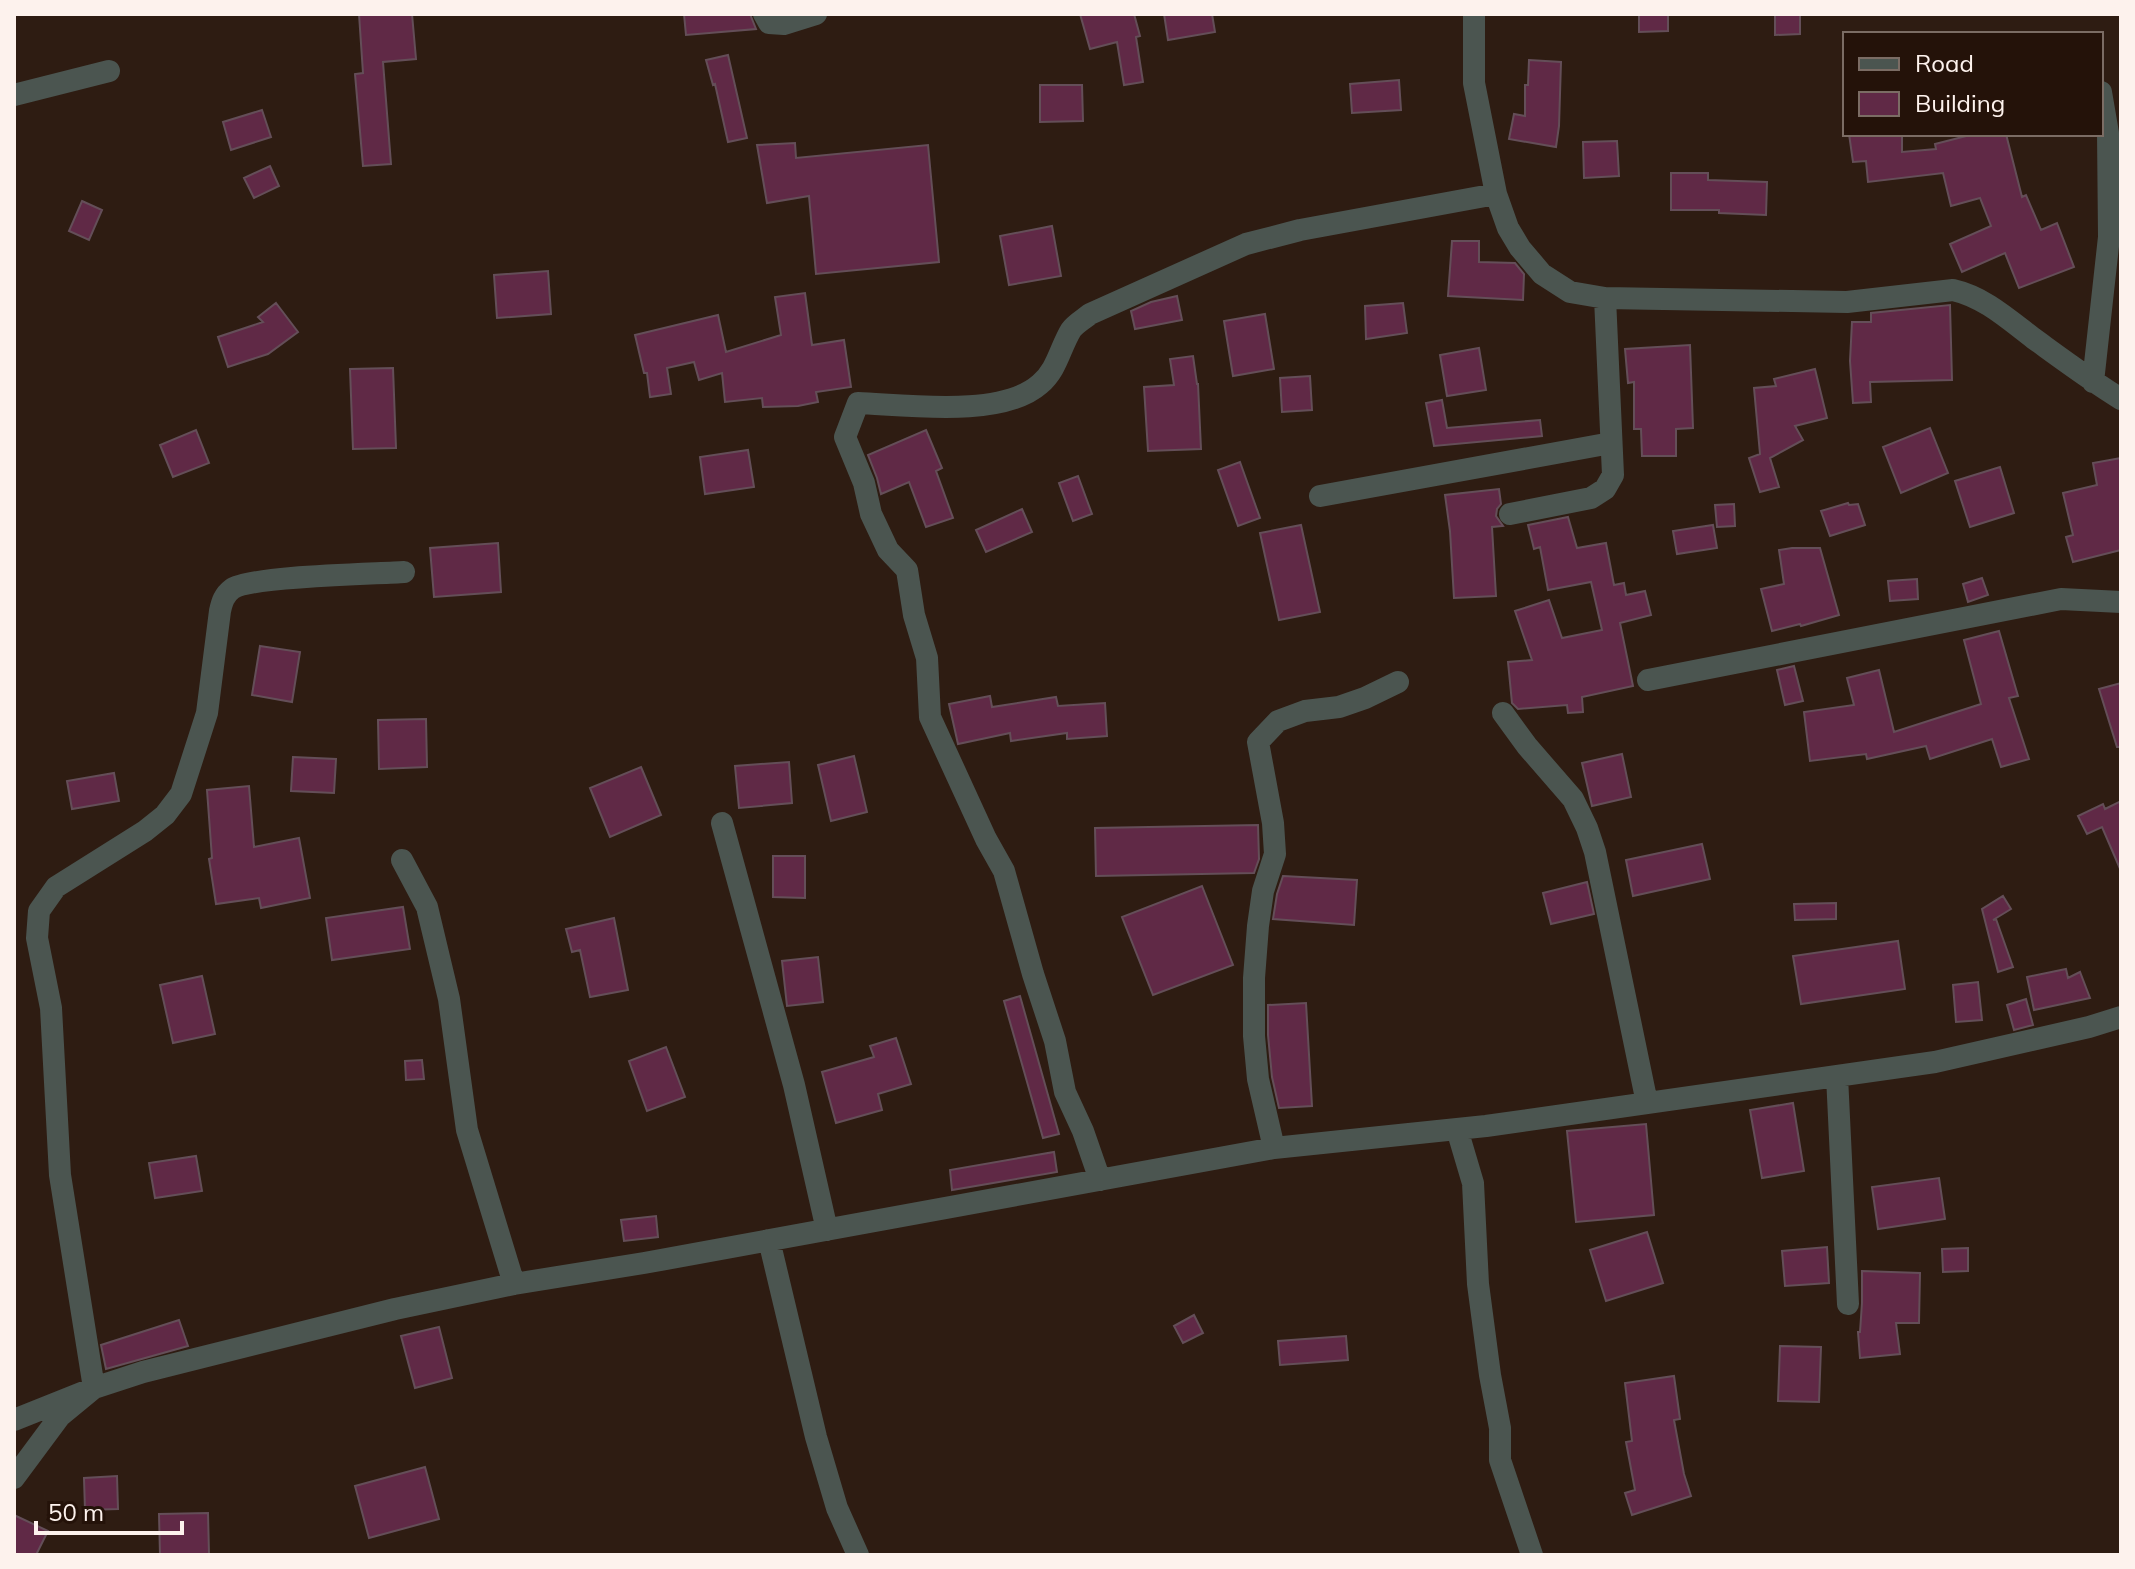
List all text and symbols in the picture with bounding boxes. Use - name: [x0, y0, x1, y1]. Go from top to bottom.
- legend: [1843, 32, 2103, 136]
- text: Road: [1915, 48, 1974, 78]
- text: Building: [1915, 88, 2005, 118]
- scale bar: [36, 1485, 182, 1535]
- text: 50 m: [48, 1497, 104, 1527]

